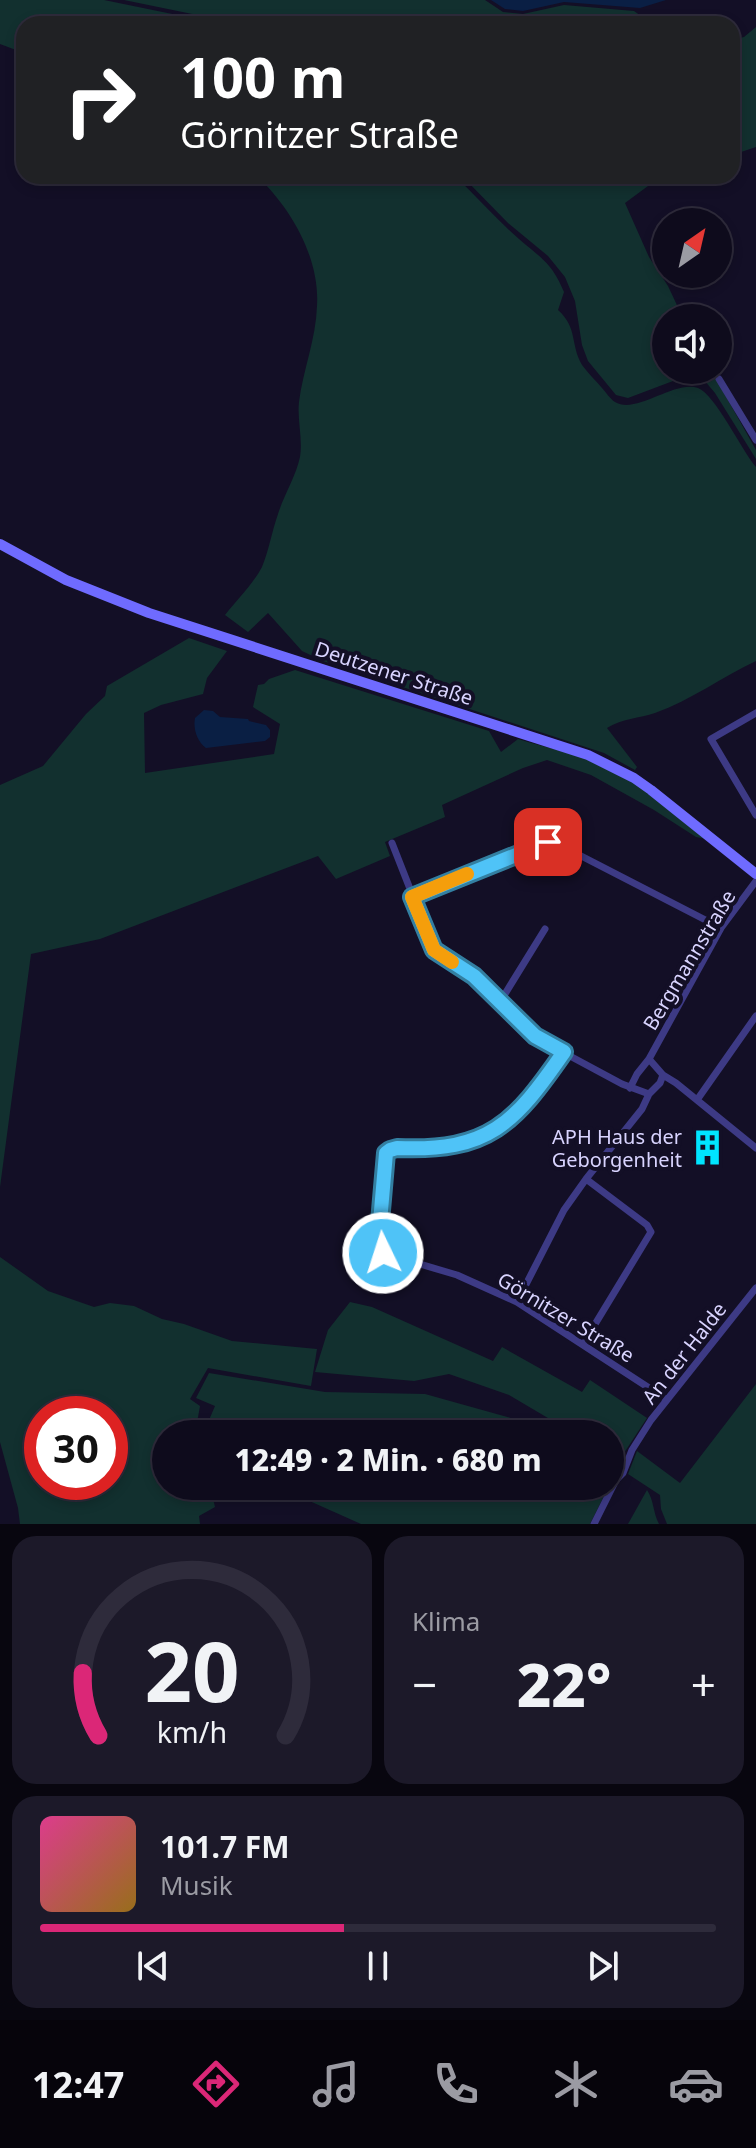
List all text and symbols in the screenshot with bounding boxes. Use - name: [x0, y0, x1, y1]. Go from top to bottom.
- text: 100 m: [180, 38, 345, 114]
- icon: right: [48, 48, 152, 152]
- text: Görnitzer Straße: [180, 110, 459, 159]
- north arrow: [652, 208, 732, 288]
- map controls: [652, 208, 732, 384]
- button: sound: [652, 304, 732, 384]
- street label: Deutzener Straße: [312, 635, 476, 711]
- pin: [514, 808, 582, 876]
- icon: arrive: [526, 820, 570, 864]
- street label: Bergmannstraße: [636, 885, 742, 1035]
- place label: APH Haus der Geborgenheit: [552, 1123, 682, 1173]
- building icon: APH Haus der Geborgenheit: [689, 1128, 727, 1166]
- position arrow: [341, 1211, 425, 1295]
- street label: Görnitzer Straße: [493, 1266, 639, 1368]
- street label: An der Halde: [636, 1297, 732, 1409]
- speed limit sign: 30: [24, 1396, 128, 1500]
- text: 12:49 · 2 Min. · 680 m: [234, 1439, 542, 1480]
- text: Klima: [412, 1603, 480, 1639]
- text: 20: [144, 1613, 240, 1726]
- text: 22°: [517, 1643, 611, 1725]
- text: −: [412, 1654, 437, 1714]
- text: +: [691, 1654, 716, 1714]
- text: km/h: [157, 1712, 227, 1751]
- text: 101.7 FM: [160, 1826, 290, 1867]
- text: Musik: [160, 1867, 233, 1903]
- icon: previous: [131, 1944, 175, 1988]
- icon: pause: [356, 1944, 400, 1988]
- icon: next: [581, 1944, 625, 1988]
- icon: directions: [188, 2056, 244, 2112]
- icon: music: [308, 2056, 364, 2112]
- icon: phone: [428, 2056, 484, 2112]
- icon: climate: [548, 2056, 604, 2112]
- icon: car: [668, 2056, 724, 2112]
- text: 12:47: [32, 2060, 124, 2109]

